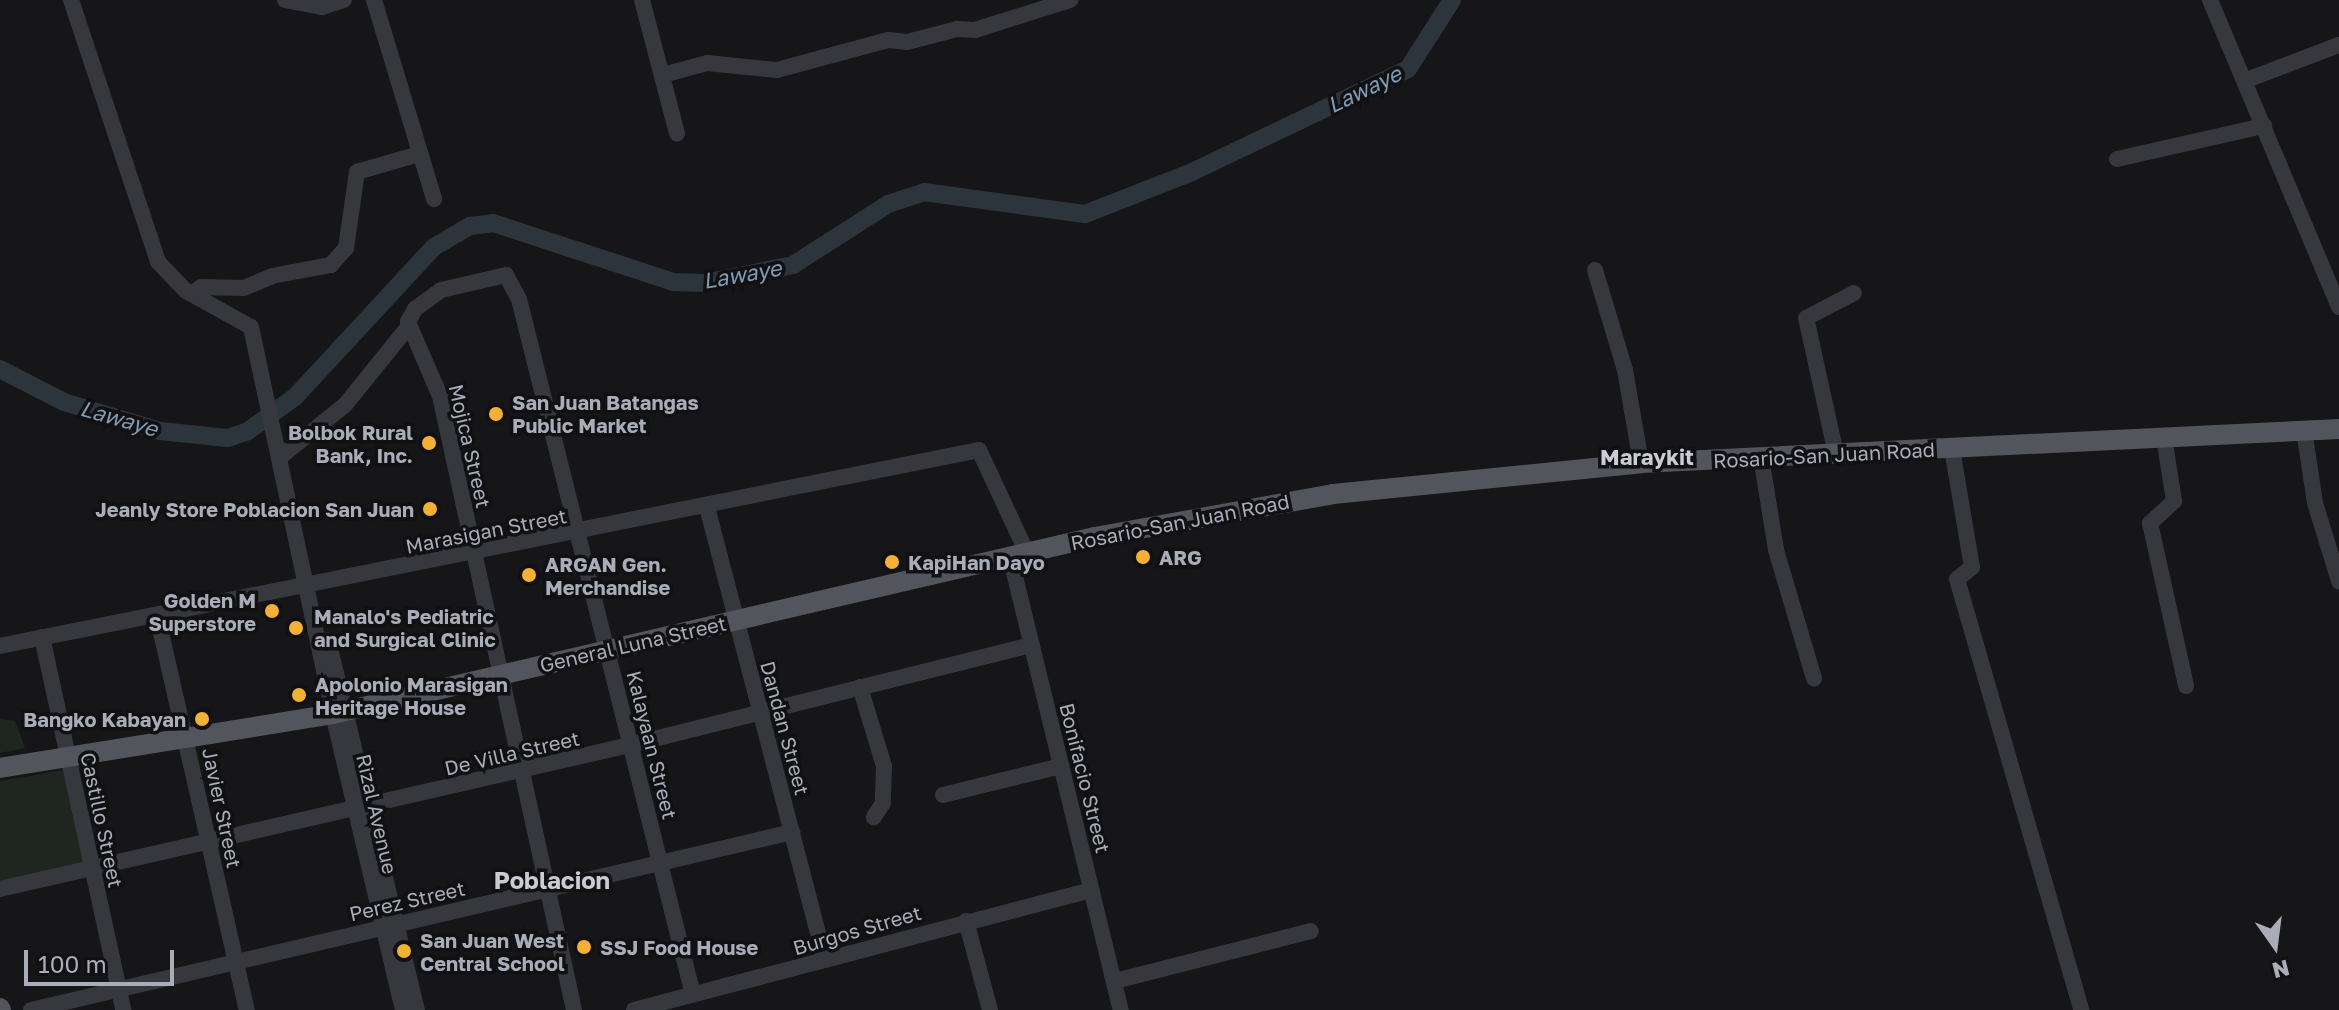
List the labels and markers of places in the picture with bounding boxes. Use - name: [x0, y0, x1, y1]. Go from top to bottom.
- place label: San Juan Batangas Public Market: [512, 390, 699, 437]
- marker: San Juan Batangas Public Market: [487, 405, 505, 423]
- place label: Bolbok Rural Bank, Inc.: [288, 420, 413, 467]
- marker: Bolbok Rural Bank, Inc.: [420, 434, 438, 452]
- place label: Jeanly Store Poblacion San Juan: [95, 497, 414, 521]
- marker: Jeanly Store Poblacion San Juan: [421, 500, 439, 518]
- place label: ARG: [1159, 545, 1202, 569]
- marker: ARG: [1134, 548, 1152, 566]
- place label: KapiHan Dayo: [908, 550, 1045, 574]
- place label: ARGAN Gen. Merchandise: [545, 552, 670, 599]
- marker: KapiHan Dayo: [883, 553, 901, 571]
- marker: ARGAN Gen. Merchandise: [520, 566, 538, 584]
- place label: Golden M Superstore: [148, 588, 256, 635]
- marker: Golden M Superstore: [263, 602, 281, 620]
- place label: Manalo's Pediatric and Surgical Clinic: [314, 604, 496, 651]
- marker: Manalo's Pediatric and Surgical Clinic: [285, 617, 307, 639]
- place label: Apolonio Marasigan Heritage House: [315, 672, 508, 719]
- marker: Apolonio Marasigan Heritage House: [290, 686, 308, 704]
- place label: Bangko Kabayan: [23, 707, 186, 731]
- marker: Bangko Kabayan: [193, 710, 211, 728]
- place label: San Juan West Central School: [420, 928, 565, 975]
- place label: SSJ Food House: [600, 935, 758, 959]
- marker: SSJ Food House: [575, 938, 593, 956]
- marker: San Juan West Central School: [395, 942, 413, 960]

